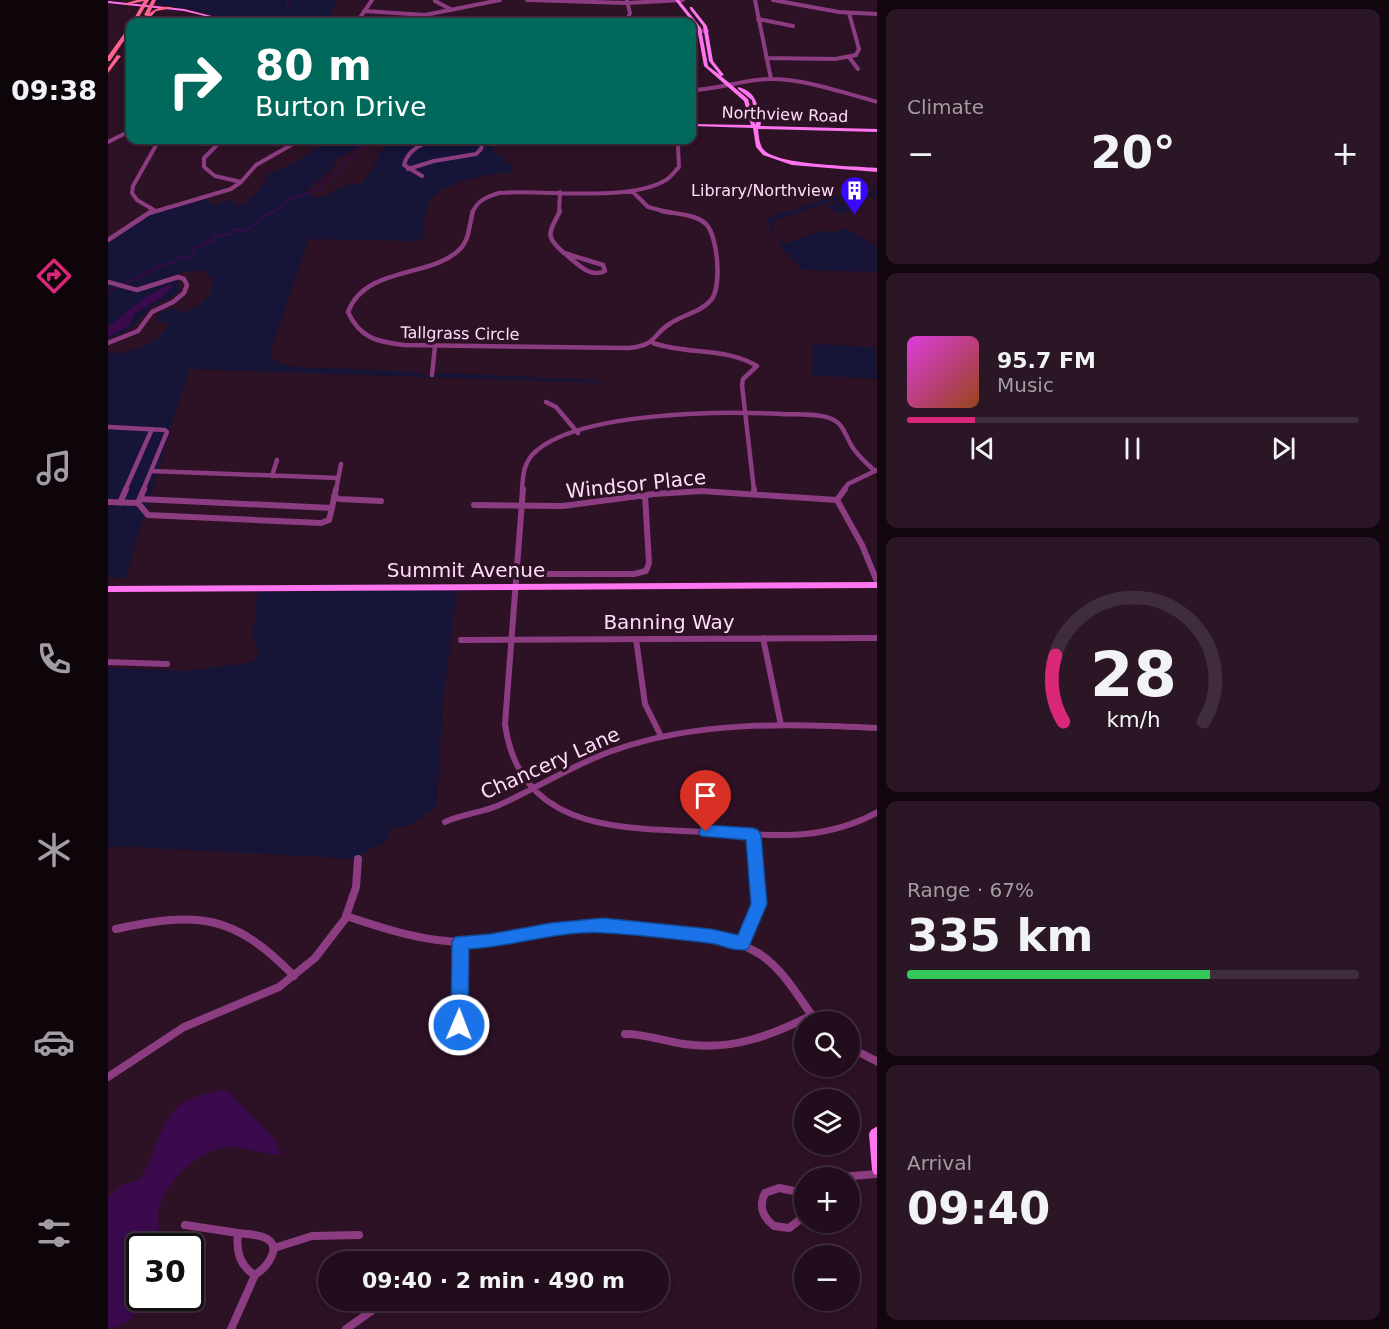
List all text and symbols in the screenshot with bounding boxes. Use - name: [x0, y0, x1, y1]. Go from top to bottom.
- text: 80 m: [255, 41, 372, 90]
- icon: right: [156, 42, 234, 120]
- text: 09:38: [11, 75, 97, 106]
- text: Burton Drive: [255, 91, 427, 122]
- text: Climate: [907, 95, 984, 119]
- street label: Northview Road: [721, 103, 849, 126]
- text: 20°: [1090, 126, 1176, 179]
- text: −: [907, 134, 935, 173]
- text: +: [1331, 134, 1359, 173]
- building icon: Library/Northview: [839, 174, 871, 216]
- place label: Library/Northview: [691, 181, 834, 200]
- icon: directions: [33, 255, 75, 297]
- street label: Tallgrass Circle: [399, 323, 520, 344]
- text: 95.7 FM: [997, 348, 1096, 373]
- text: Music: [997, 373, 1054, 397]
- icon: previous: [966, 432, 999, 465]
- icon: pause: [1116, 432, 1149, 465]
- icon: next: [1267, 432, 1300, 465]
- icon: music: [33, 447, 75, 489]
- street label: Windsor Place: [565, 465, 707, 503]
- street label: Summit Avenue: [387, 558, 545, 582]
- street label: Banning Way: [603, 610, 735, 634]
- icon: phone: [33, 638, 75, 680]
- text: 28: [1090, 638, 1176, 711]
- text: km/h: [1106, 707, 1160, 732]
- street label: Chancery Lane: [477, 722, 623, 804]
- pin: [680, 770, 731, 832]
- icon: arrive: [689, 779, 722, 812]
- icon: climate: [33, 829, 75, 871]
- text: Range · 67%: [907, 878, 1034, 902]
- text: 335 km: [907, 909, 1093, 962]
- position arrow: [427, 993, 491, 1057]
- map controls: [794, 1011, 860, 1311]
- button: search: [794, 1011, 860, 1077]
- icon: car: [33, 1021, 75, 1063]
- button: layers: [794, 1089, 860, 1155]
- text: Arrival: [907, 1151, 972, 1175]
- button: +: [794, 1167, 860, 1233]
- text: 09:40: [907, 1182, 1050, 1235]
- icon: filters: [33, 1212, 75, 1254]
- speed limit sign: 30: [126, 1233, 204, 1311]
- button: −: [794, 1245, 860, 1311]
- text: 09:40 · 2 min · 490 m: [362, 1268, 625, 1293]

